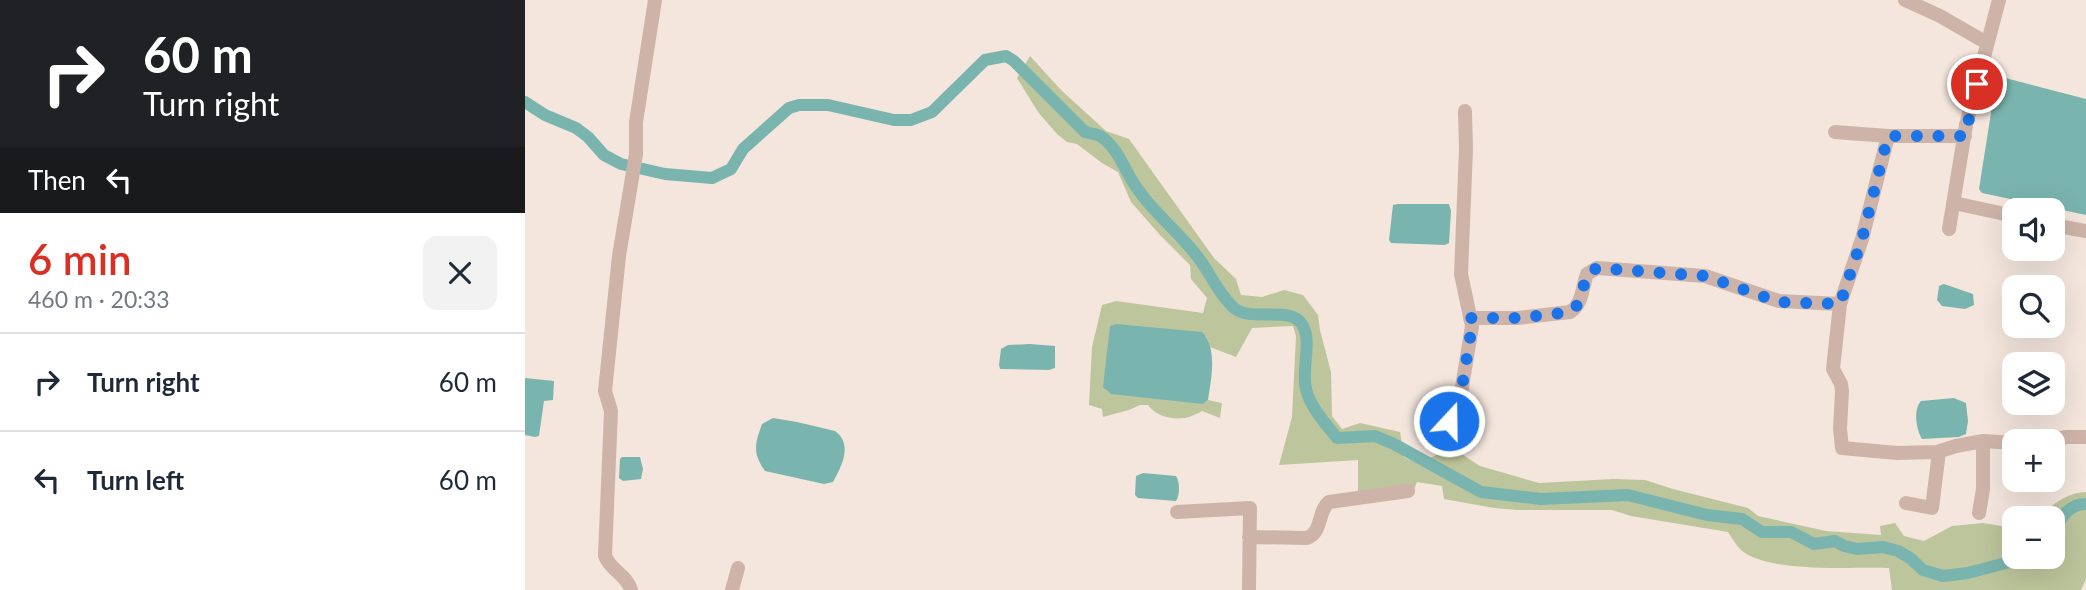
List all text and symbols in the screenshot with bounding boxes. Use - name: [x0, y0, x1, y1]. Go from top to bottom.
- text: 60 m: [143, 25, 253, 83]
- icon: right: [28, 28, 119, 119]
- pin: [1947, 54, 2007, 114]
- icon: arrive: [1958, 65, 1996, 103]
- text: Turn right: [143, 84, 279, 123]
- icon: left: [100, 161, 138, 199]
- text: Then: [28, 164, 86, 196]
- map controls: [2002, 198, 2065, 569]
- button: sound: [2002, 198, 2065, 261]
- text: 6 min: [28, 234, 132, 284]
- button: close: [423, 236, 497, 310]
- button: search: [2002, 275, 2065, 338]
- text: 460 m · 20:33: [28, 285, 170, 313]
- button: layers: [2002, 352, 2065, 415]
- icon: right: [28, 363, 66, 401]
- text: Turn right: [87, 366, 200, 398]
- text: 60 m: [439, 366, 497, 398]
- position arrow: [1412, 384, 1486, 458]
- button: +: [2002, 429, 2065, 492]
- icon: left: [28, 461, 66, 499]
- text: Turn left: [87, 464, 184, 496]
- text: 60 m: [439, 464, 497, 496]
- button: −: [2002, 506, 2065, 569]

